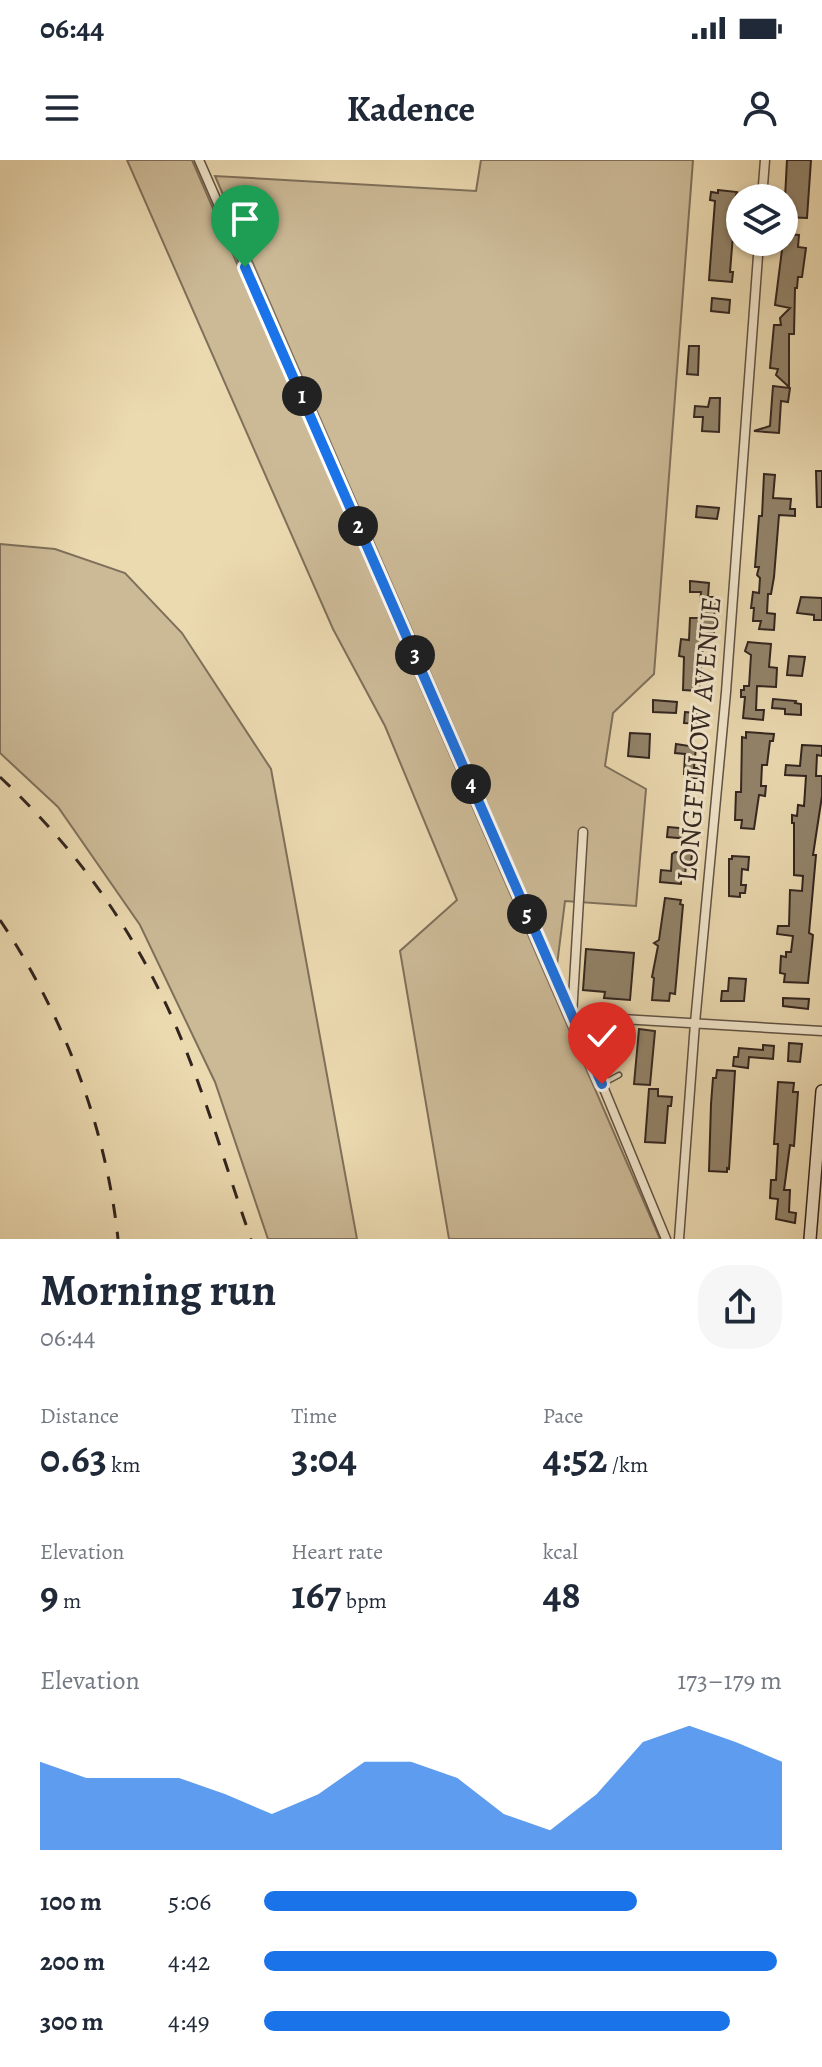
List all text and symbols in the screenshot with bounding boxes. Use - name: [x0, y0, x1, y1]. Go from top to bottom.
- text: 06:44: [40, 8, 104, 48]
- text: Kadence: [347, 84, 475, 133]
- icon: menu: [40, 86, 84, 130]
- icon: person: [738, 86, 782, 130]
- map controls: [726, 184, 798, 256]
- button: layers: [726, 184, 798, 256]
- pin: [211, 185, 279, 267]
- icon: arrive: [223, 197, 267, 241]
- pin: 1: [282, 376, 322, 416]
- text: 1: [298, 381, 306, 411]
- pin: 2: [338, 506, 378, 546]
- text: 2: [353, 511, 363, 541]
- street label: LONGFELLOW AVENUE: [668, 595, 730, 883]
- pin: 3: [395, 635, 435, 675]
- text: 3: [410, 640, 420, 670]
- pin: 4: [451, 764, 491, 804]
- text: 4: [466, 769, 476, 799]
- pin: 5: [507, 894, 547, 934]
- text: 5: [522, 899, 532, 929]
- pin: [568, 1002, 636, 1084]
- icon: check: [580, 1014, 624, 1058]
- text: Morning run: [40, 1260, 276, 1320]
- button: share: [698, 1265, 782, 1349]
- text: 06:44: [40, 1320, 96, 1355]
- text: Distance: [40, 1401, 119, 1431]
- text: Time: [291, 1401, 337, 1431]
- text: Pace: [543, 1401, 583, 1431]
- text: 0.63: [40, 1431, 107, 1486]
- text: 3:04: [291, 1431, 357, 1486]
- text: 4:52: [543, 1431, 607, 1486]
- text: km: [107, 1450, 141, 1480]
- text: /km: [607, 1450, 648, 1480]
- text: Elevation: [40, 1537, 124, 1567]
- text: Heart rate: [291, 1537, 383, 1567]
- text: kcal: [543, 1537, 578, 1567]
- text: 9: [40, 1567, 59, 1622]
- text: 167: [291, 1567, 341, 1622]
- text: 48: [543, 1567, 581, 1622]
- text: m: [59, 1586, 81, 1616]
- text: bpm: [341, 1586, 387, 1616]
- text: Elevation: [40, 1663, 140, 1698]
- text: 173–179 m: [677, 1663, 782, 1698]
- text: 100 m: [40, 1884, 102, 1919]
- text: 5:06: [168, 1884, 211, 1919]
- text: 200 m: [40, 1944, 105, 1979]
- text: 4:42: [168, 1944, 210, 1979]
- text: 300 m: [40, 2004, 104, 2039]
- text: 4:49: [168, 2004, 210, 2039]

